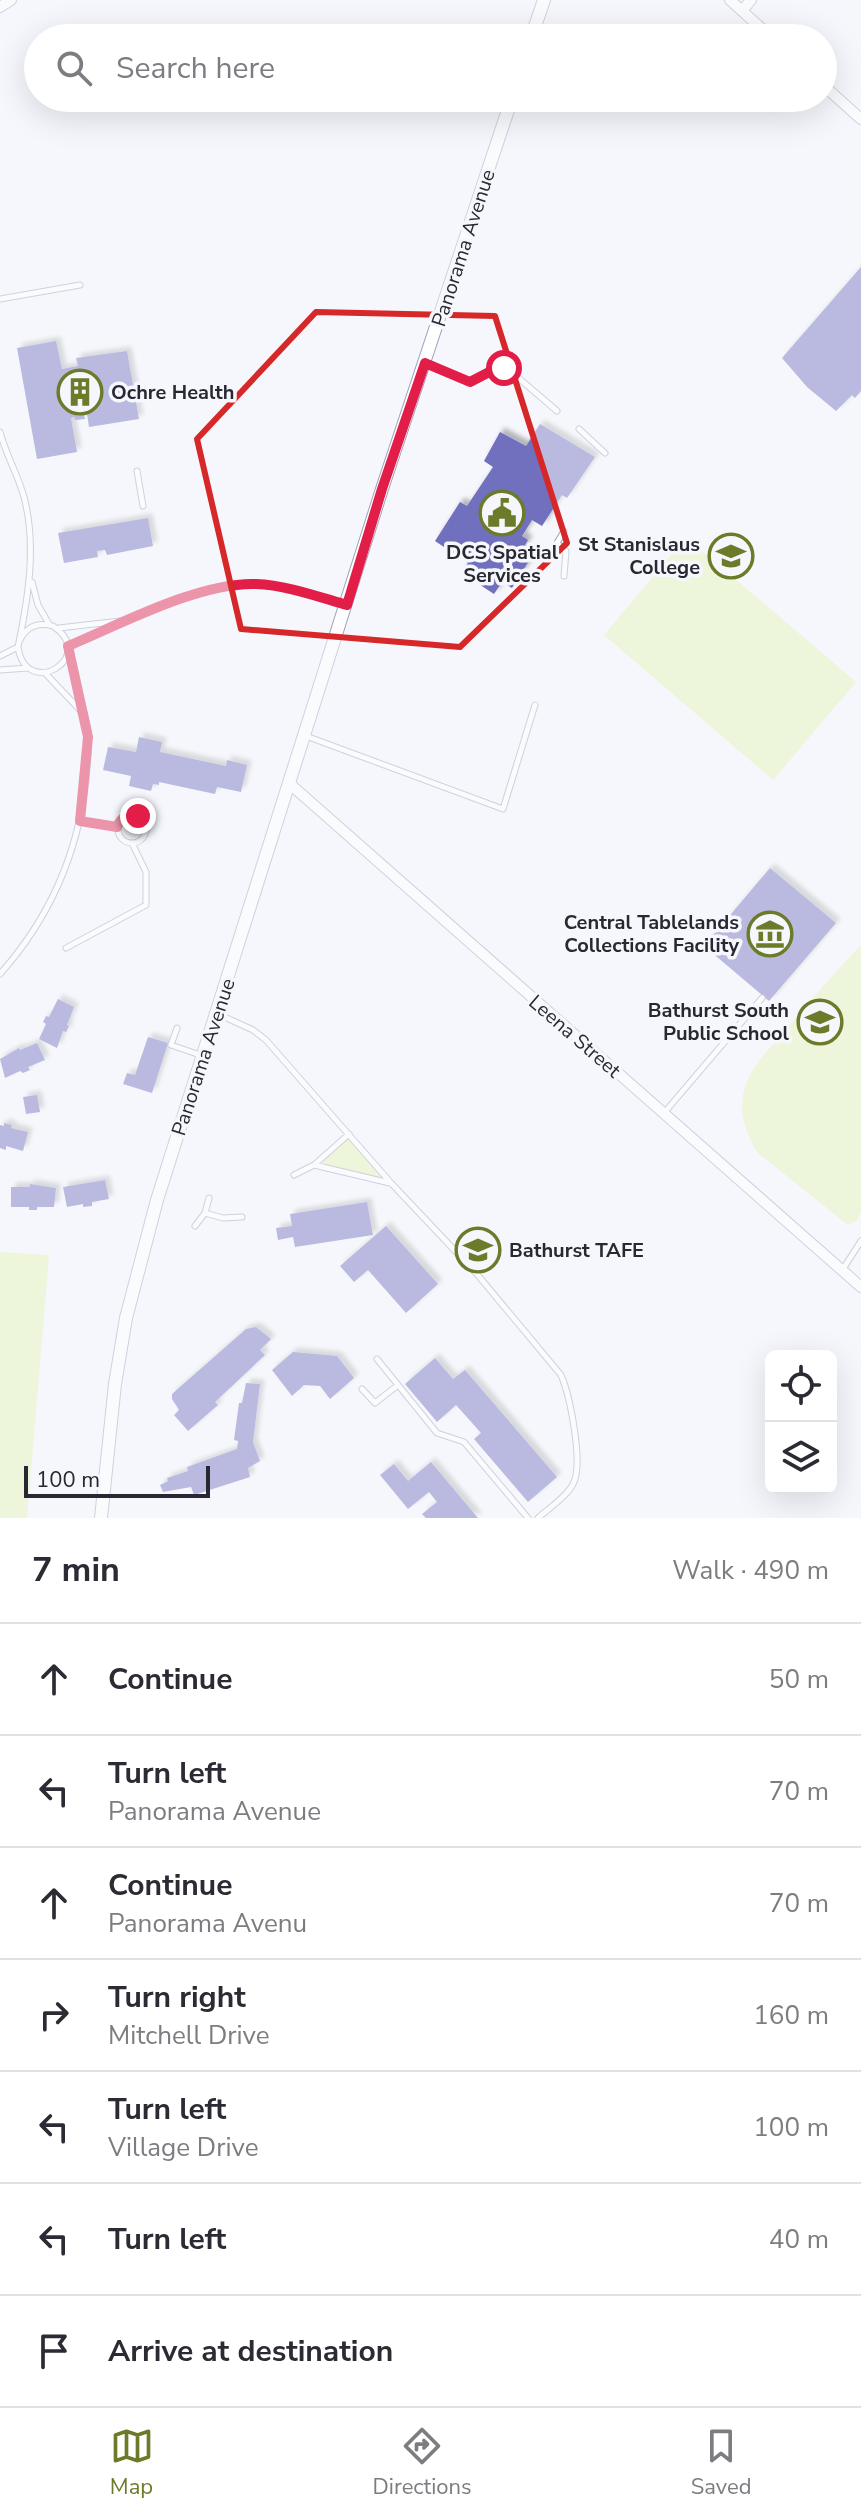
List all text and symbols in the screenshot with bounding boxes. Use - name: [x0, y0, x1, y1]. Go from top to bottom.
- search box: [24, 24, 837, 112]
- icon: search: [52, 46, 96, 90]
- text: Search here: [116, 48, 275, 89]
- street label: Panorama Avenue: [425, 166, 502, 330]
- route start: [486, 350, 522, 386]
- building icon: Ochre Health: [56, 368, 104, 416]
- place label: Ochre Health: [111, 379, 235, 406]
- public building icon: DCS Spatial Services: [478, 489, 526, 537]
- place label: St Stanislaus College: [578, 531, 700, 581]
- school or university icon: St Stanislaus College: [707, 532, 755, 580]
- place label: DCS Spatial Services: [446, 539, 559, 589]
- route end: [120, 798, 156, 834]
- place label: Central Tablelands Collections Facility: [564, 909, 739, 959]
- museum icon: Central Tablelands Collections Facility: [746, 910, 794, 958]
- street label: Panorama Avenue: [165, 975, 242, 1139]
- street label: Leena Street: [523, 989, 627, 1085]
- place label: Bathurst South Public School: [648, 997, 790, 1047]
- school or university icon: Bathurst South Public School: [796, 998, 844, 1046]
- school or university icon: Bathurst TAFE: [454, 1226, 502, 1274]
- place label: Bathurst TAFE: [509, 1237, 644, 1264]
- map controls: [765, 1350, 837, 1494]
- button: locate: [765, 1350, 837, 1422]
- button: layers: [765, 1422, 837, 1494]
- scale bar: [24, 1462, 210, 1498]
- text: 100 m: [36, 1465, 100, 1495]
- text: 7 min: [32, 1547, 120, 1593]
- text: Walk · 490 m: [672, 1553, 829, 1588]
- icon: ahead: [32, 1657, 76, 1701]
- text: Continue: [108, 1659, 233, 1700]
- text: 50 m: [769, 1662, 829, 1697]
- text: Turn left: [108, 1753, 226, 1794]
- icon: left: [32, 1769, 76, 1813]
- text: 70 m: [769, 1774, 829, 1809]
- text: Panorama Avenue: [108, 1794, 321, 1829]
- text: Continue: [108, 1865, 233, 1906]
- icon: ahead: [32, 1881, 76, 1925]
- text: 70 m: [769, 1886, 829, 1921]
- text: Panorama Avenu: [108, 1906, 307, 1941]
- text: Turn right: [108, 1977, 246, 2018]
- icon: right: [32, 1993, 76, 2037]
- text: 160 m: [753, 1998, 829, 2033]
- text: Mitchell Drive: [108, 2018, 270, 2053]
- text: Turn left: [108, 2089, 226, 2130]
- icon: left: [32, 2105, 76, 2149]
- text: 100 m: [753, 2110, 829, 2145]
- text: Village Drive: [108, 2130, 259, 2165]
- icon: left: [32, 2217, 76, 2261]
- text: Turn left: [108, 2219, 226, 2260]
- text: 40 m: [769, 2222, 829, 2257]
- icon: arrive: [32, 2329, 76, 2373]
- text: Arrive at destination: [108, 2331, 393, 2372]
- tab: Map: [110, 2424, 154, 2502]
- tab: Directions: [373, 2424, 472, 2502]
- tab: Saved: [691, 2424, 751, 2502]

